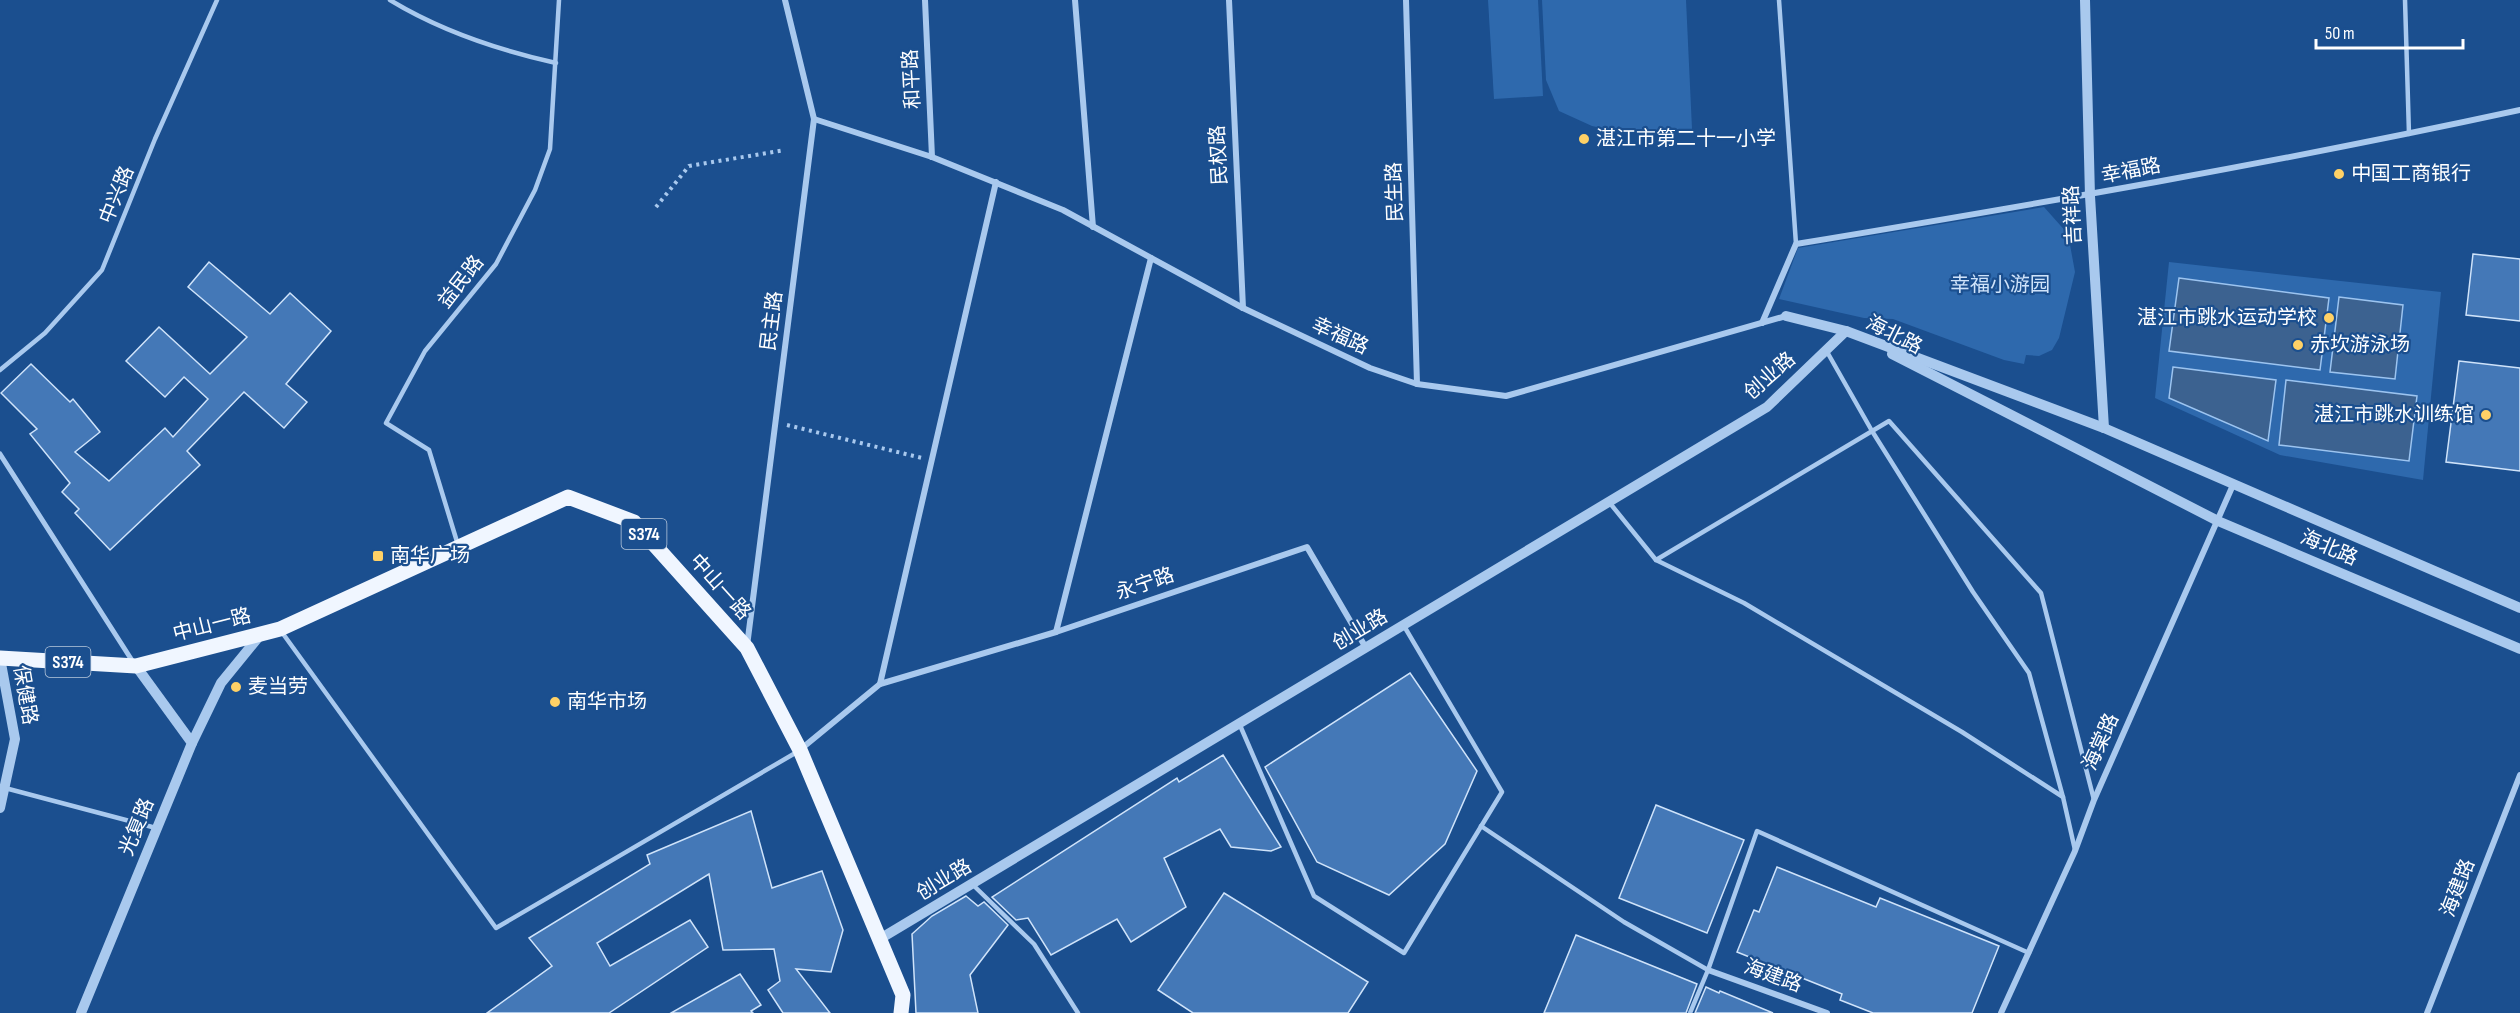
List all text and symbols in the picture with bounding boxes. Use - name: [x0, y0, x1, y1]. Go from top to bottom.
- scale bar: [2316, 12, 2463, 50]
- text: 50 m: [2325, 23, 2355, 44]
- street label: 和平路: [898, 48, 926, 110]
- street label: 民权路: [1205, 124, 1233, 186]
- place label: 湛江市第二十一小学: [1596, 127, 1776, 151]
- marker: 湛江市第二十一小学: [1577, 132, 1591, 146]
- street label: 幸福路: [2099, 153, 2163, 189]
- street label: 民生路: [1382, 162, 1408, 222]
- place label: 中国工商银行: [2351, 162, 2471, 186]
- street label: 中兴路: [95, 163, 139, 227]
- marker: 中国工商银行: [2332, 167, 2346, 181]
- street label: 吉祥路: [2059, 184, 2087, 246]
- street label: 益民路: [433, 251, 489, 313]
- park label: 幸福小游园: [1950, 273, 2050, 297]
- street label: 民主路: [756, 290, 788, 352]
- place label: 湛江市跳水运动学校: [2137, 306, 2317, 330]
- street label: 海北路: [1862, 311, 1926, 359]
- marker: 湛江市跳水运动学校: [2322, 311, 2336, 325]
- street label: 幸福路: [1308, 312, 1372, 360]
- place label: 赤坎游泳场: [2310, 333, 2410, 357]
- marker: 赤坎游泳场: [2291, 338, 2305, 352]
- street label: 创业路: [1739, 347, 1801, 405]
- place label: 湛江市跳水训练馆: [2314, 403, 2474, 427]
- marker: 湛江市跳水训练馆: [2479, 408, 2493, 422]
- road number: S374: [622, 519, 666, 549]
- street label: 海北路: [2297, 525, 2361, 571]
- place label: 南华广场: [390, 544, 470, 568]
- marker: 南华广场: [371, 549, 385, 563]
- street label: 中山一路: [684, 549, 756, 625]
- street label: 永宁路: [1113, 563, 1177, 605]
- street label: 中山一路: [170, 604, 254, 646]
- street label: 创业路: [1328, 604, 1392, 656]
- road number: S374: [46, 647, 90, 677]
- street label: 保健路: [8, 663, 42, 727]
- place label: 麦当劳: [248, 675, 308, 699]
- marker: 麦当劳: [229, 680, 243, 694]
- place label: 南华市场: [567, 690, 647, 714]
- marker: 南华市场: [548, 695, 562, 709]
- street label: 海棠路: [2078, 710, 2124, 774]
- street label: 光复路: [115, 795, 159, 859]
- street label: 创业路: [912, 854, 976, 906]
- street label: 海建路: [2436, 856, 2480, 920]
- street label: 海建路: [1741, 954, 1805, 998]

